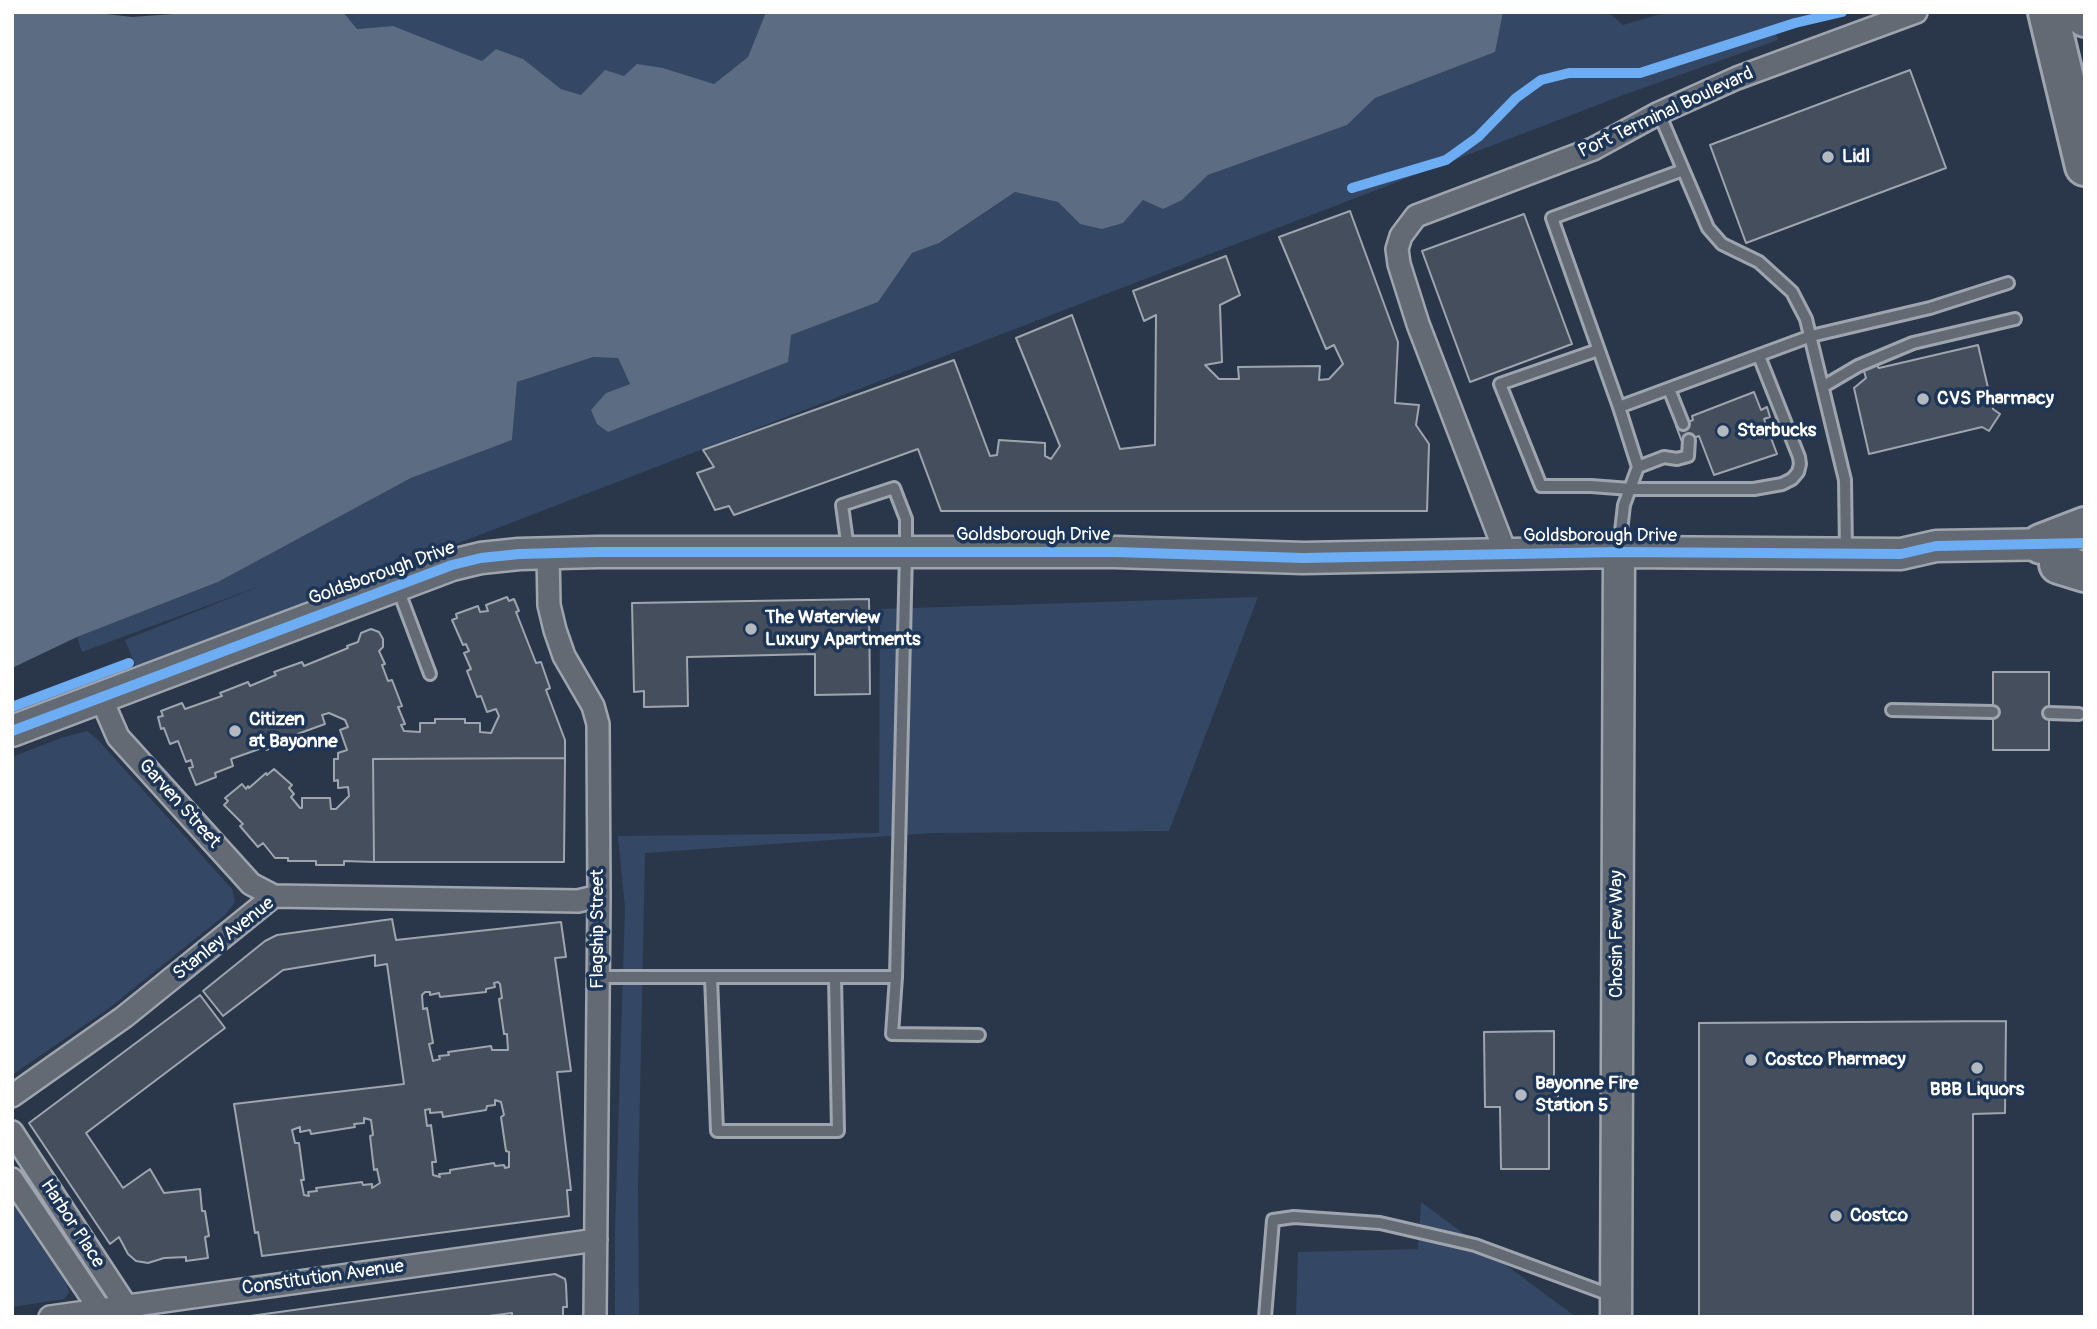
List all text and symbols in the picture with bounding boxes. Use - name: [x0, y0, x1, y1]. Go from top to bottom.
- street label: Port Terminal Boulevard: [1575, 62, 1757, 164]
- place label: Lidl: [1842, 146, 1870, 168]
- marker: Lidl: [1820, 149, 1836, 165]
- place label: CVS Pharmacy: [1937, 388, 2054, 410]
- marker: CVS Pharmacy: [1915, 391, 1931, 407]
- place label: Starbucks: [1737, 420, 1816, 442]
- marker: Starbucks: [1715, 423, 1731, 439]
- street label: Goldsborough Drive: [956, 524, 1110, 546]
- street label: Goldsborough Drive: [1523, 525, 1677, 547]
- street label: Goldsborough Drive: [306, 537, 458, 611]
- place label: The Waterview Luxury Apartments: [765, 607, 920, 651]
- marker: The Waterview Luxury Apartments: [743, 621, 759, 637]
- place label: Citizen at Bayonne: [249, 709, 338, 753]
- marker: Citizen at Bayonne: [227, 723, 243, 739]
- street label: Garven Street: [133, 755, 225, 853]
- street label: Flagship Street: [587, 869, 609, 989]
- street label: Chosin Few Way: [1606, 870, 1628, 998]
- street label: Stanley Avenue: [169, 892, 279, 986]
- place label: Costco Pharmacy: [1765, 1049, 1906, 1071]
- marker: Costco Pharmacy: [1743, 1052, 1759, 1068]
- marker: BBB Liquors: [1969, 1060, 1985, 1076]
- place label: Bayonne Fire Station 5: [1535, 1073, 1638, 1117]
- place label: BBB Liquors: [1930, 1079, 2024, 1101]
- marker: Bayonne Fire Station 5: [1513, 1087, 1529, 1103]
- street label: Harbor Place: [35, 1175, 109, 1273]
- place label: Costco: [1850, 1205, 1908, 1227]
- marker: Costco: [1828, 1208, 1844, 1224]
- street label: Constitution Avenue: [241, 1255, 405, 1301]

